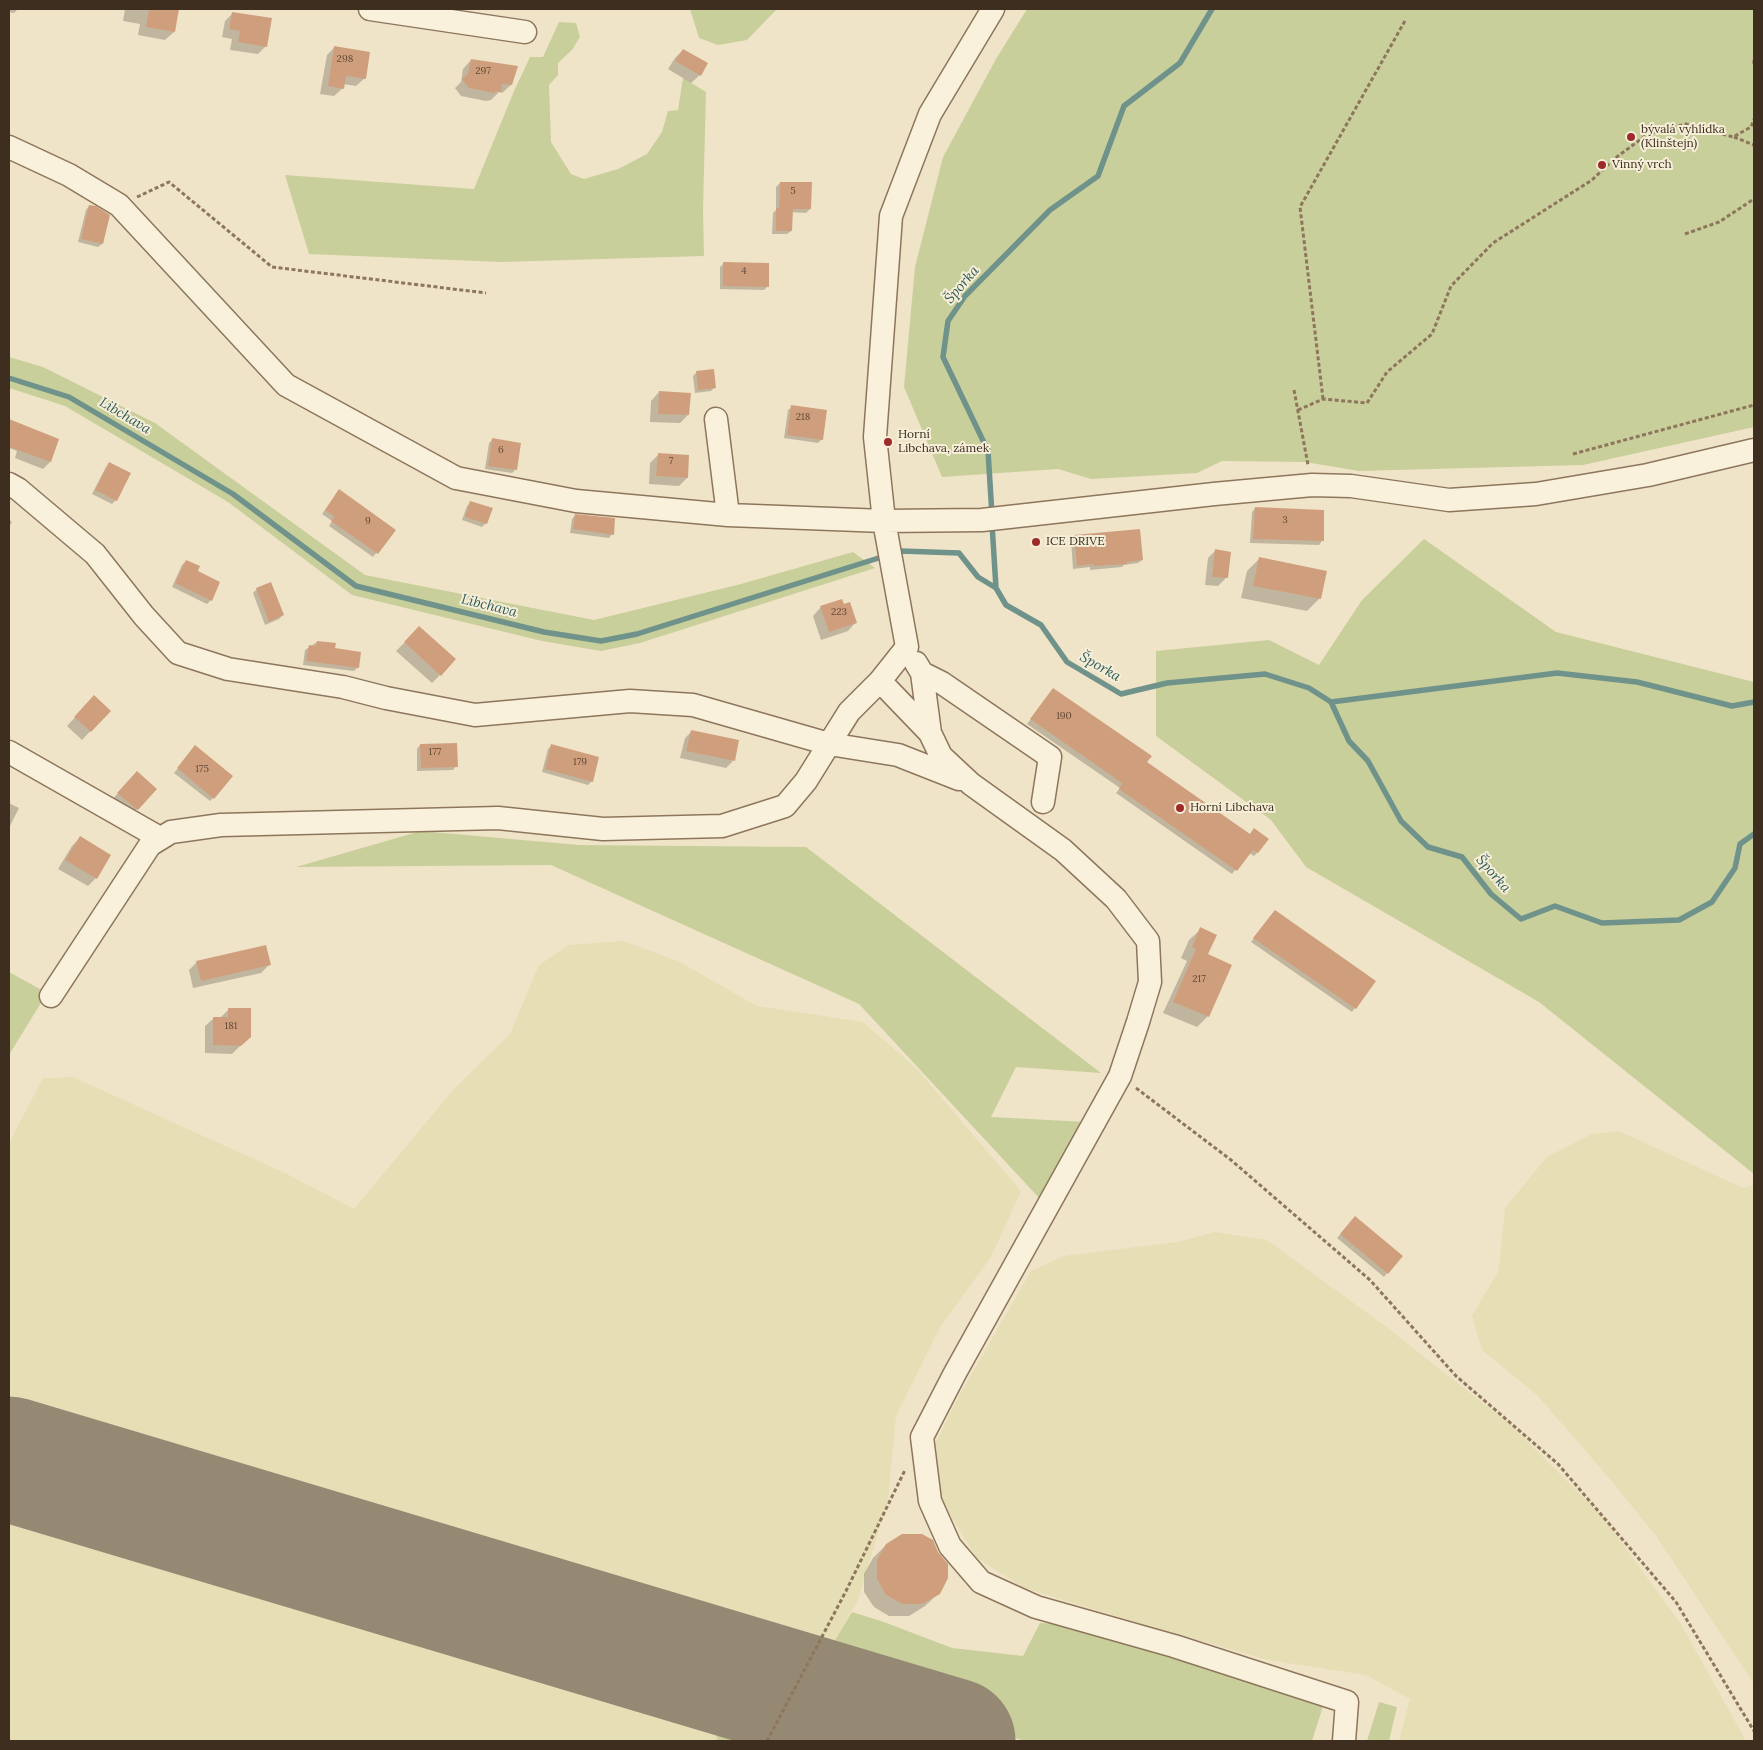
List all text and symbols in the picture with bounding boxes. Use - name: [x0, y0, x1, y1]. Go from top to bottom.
- house number: 298: [337, 53, 353, 65]
- house number: 297: [475, 65, 491, 77]
- place label: bývalá vyhlídka (Klinštejn): [1641, 123, 1725, 151]
- marker: bývalá vyhlídka (Klinštejn): [1625, 131, 1637, 143]
- place label: Vinný vrch: [1612, 158, 1672, 172]
- marker: Vinný vrch: [1596, 159, 1608, 171]
- house number: 5: [790, 185, 796, 197]
- water label: Šporka: [941, 263, 983, 307]
- house number: 4: [741, 265, 747, 277]
- water label: Libchava: [96, 394, 154, 438]
- house number: 218: [796, 411, 810, 423]
- place label: Horní Libchava, zámek: [898, 428, 989, 456]
- marker: Horní Libchava, zámek: [882, 436, 894, 448]
- house number: 6: [498, 444, 504, 456]
- house number: 7: [669, 455, 673, 467]
- house number: 3: [1282, 514, 1288, 526]
- house number: 9: [365, 515, 371, 527]
- place label: ICE DRIVE: [1046, 535, 1105, 549]
- marker: ICE DRIVE: [1030, 536, 1042, 548]
- water label: Libchava: [459, 591, 519, 621]
- house number: 223: [831, 606, 847, 618]
- water label: Šporka: [1077, 649, 1123, 685]
- house number: 190: [1056, 710, 1072, 722]
- house number: 177: [429, 746, 441, 758]
- house number: 179: [573, 756, 587, 768]
- house number: 175: [195, 763, 209, 775]
- place label: Horní Libchava: [1190, 801, 1274, 815]
- marker: Horní Libchava: [1174, 802, 1186, 814]
- water label: Šporka: [1472, 852, 1514, 896]
- house number: 217: [1192, 973, 1206, 985]
- house number: 181: [225, 1020, 237, 1032]

